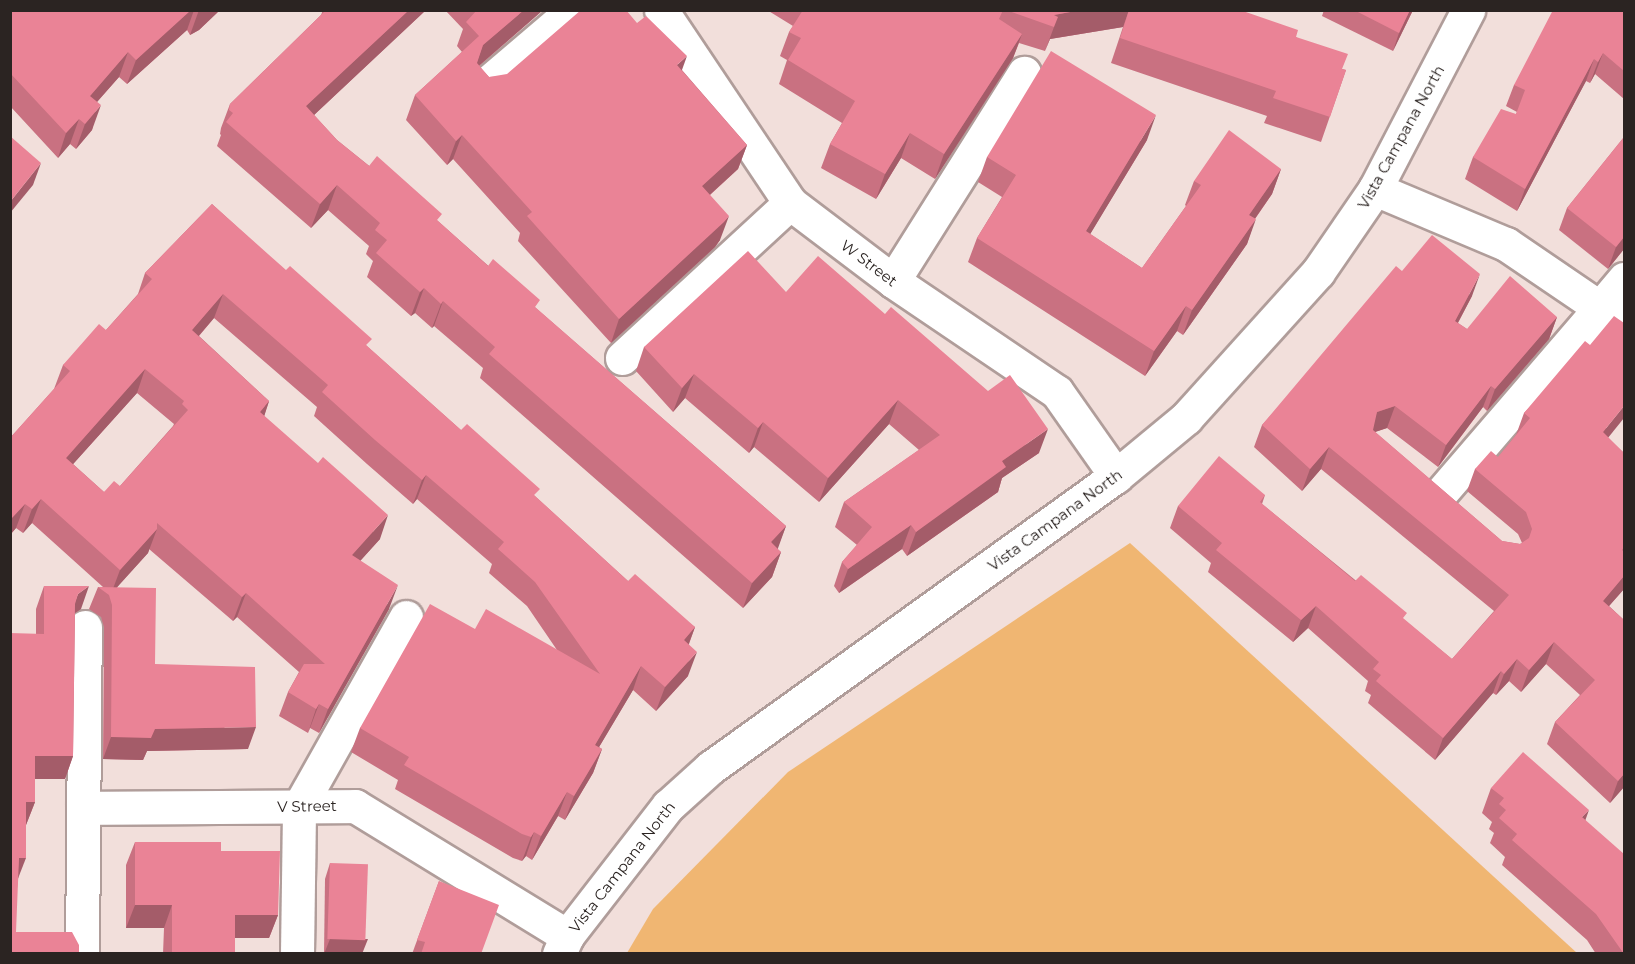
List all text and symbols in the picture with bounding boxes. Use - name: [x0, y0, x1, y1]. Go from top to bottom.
- street label: Vista Campana North: [1354, 62, 1448, 212]
- street label: W Street: [837, 236, 901, 290]
- street label: Vista Campana North: [984, 465, 1126, 575]
- street label: V Street: [277, 796, 337, 816]
- street label: Vista Campana North: [565, 798, 679, 936]

